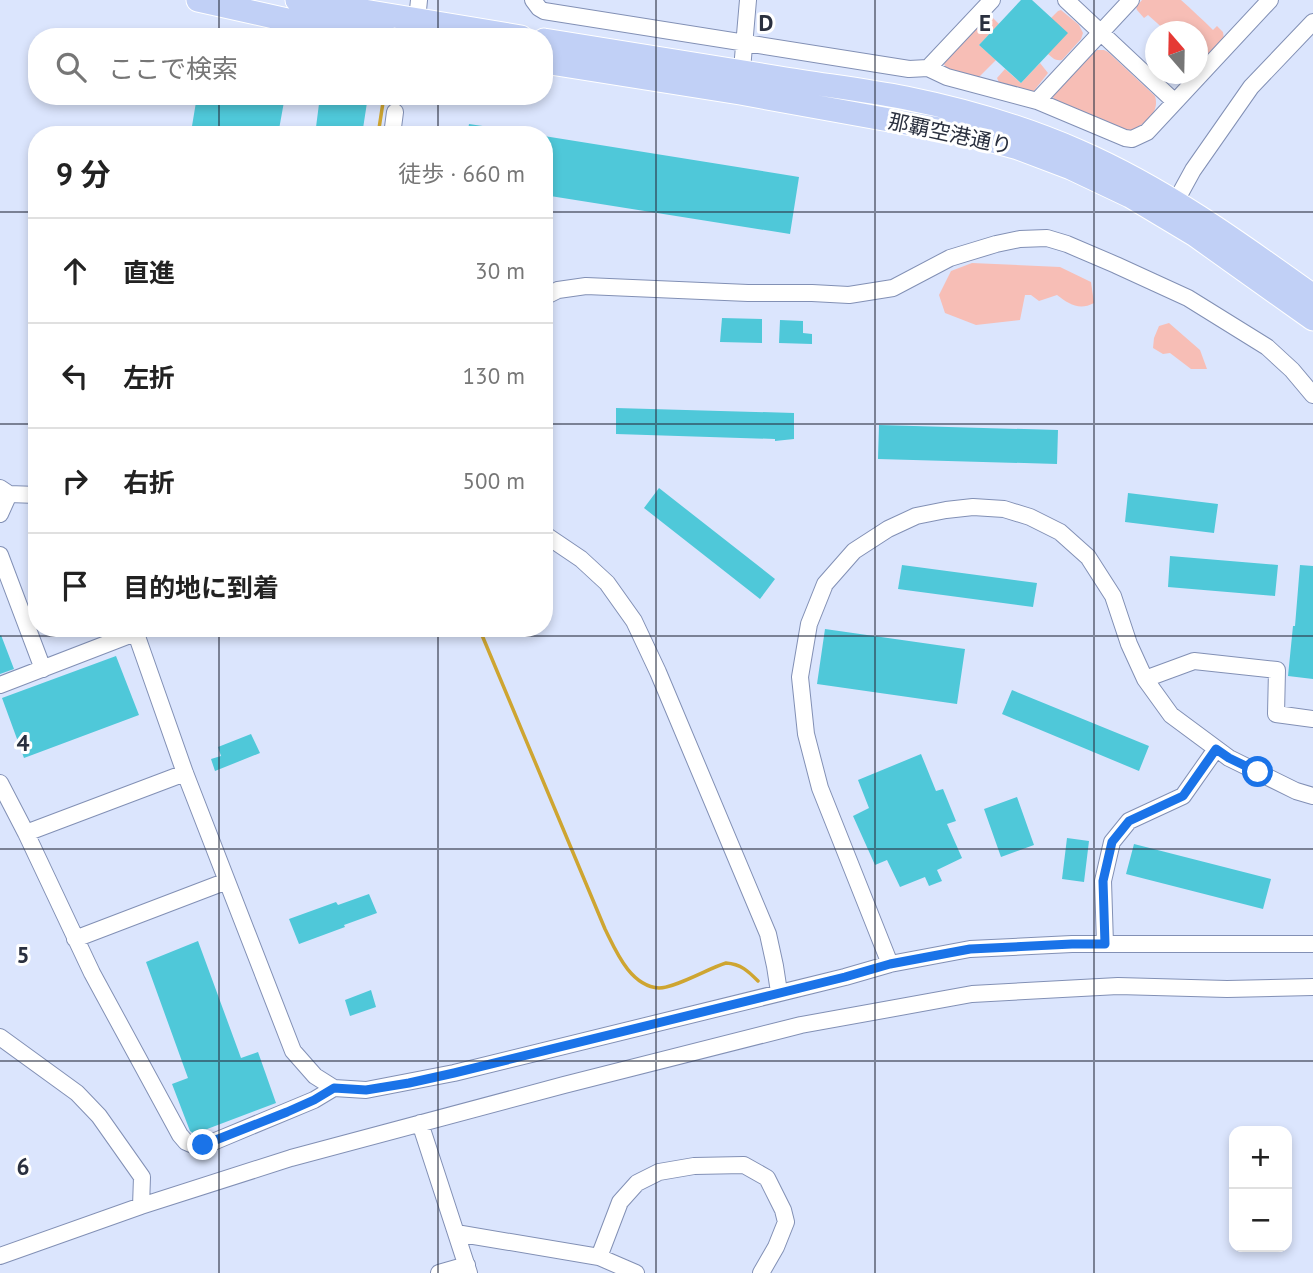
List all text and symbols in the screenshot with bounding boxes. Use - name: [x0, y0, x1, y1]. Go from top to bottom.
- text: D: [759, 8, 773, 37]
- text: E: [979, 8, 991, 37]
- north arrow: [1145, 21, 1208, 84]
- search box: [28, 28, 553, 105]
- icon: search: [52, 48, 90, 86]
- text: ここで検索: [108, 52, 238, 85]
- street label: 那覇空港通り: [886, 107, 1015, 160]
- text: 9 分: [56, 154, 111, 193]
- text: 徒歩 · 660 m: [398, 159, 525, 188]
- icon: ahead: [56, 252, 94, 290]
- text: 直進: [123, 256, 175, 289]
- text: 30 m: [475, 256, 525, 285]
- icon: left: [56, 357, 94, 395]
- text: 左折: [123, 361, 175, 394]
- text: 130 m: [463, 361, 525, 390]
- icon: right: [56, 462, 94, 500]
- text: 右折: [123, 466, 175, 499]
- text: 500 m: [463, 466, 525, 495]
- icon: arrive: [56, 567, 94, 605]
- text: 目的地に到着: [123, 571, 279, 604]
- text: 4: [16, 728, 30, 757]
- route start: [1242, 756, 1273, 787]
- text: 5: [16, 940, 30, 969]
- map controls: [1229, 1126, 1292, 1252]
- button: +: [1229, 1126, 1292, 1189]
- route end: [187, 1129, 218, 1160]
- text: 6: [16, 1152, 30, 1181]
- button: −: [1229, 1189, 1292, 1252]

